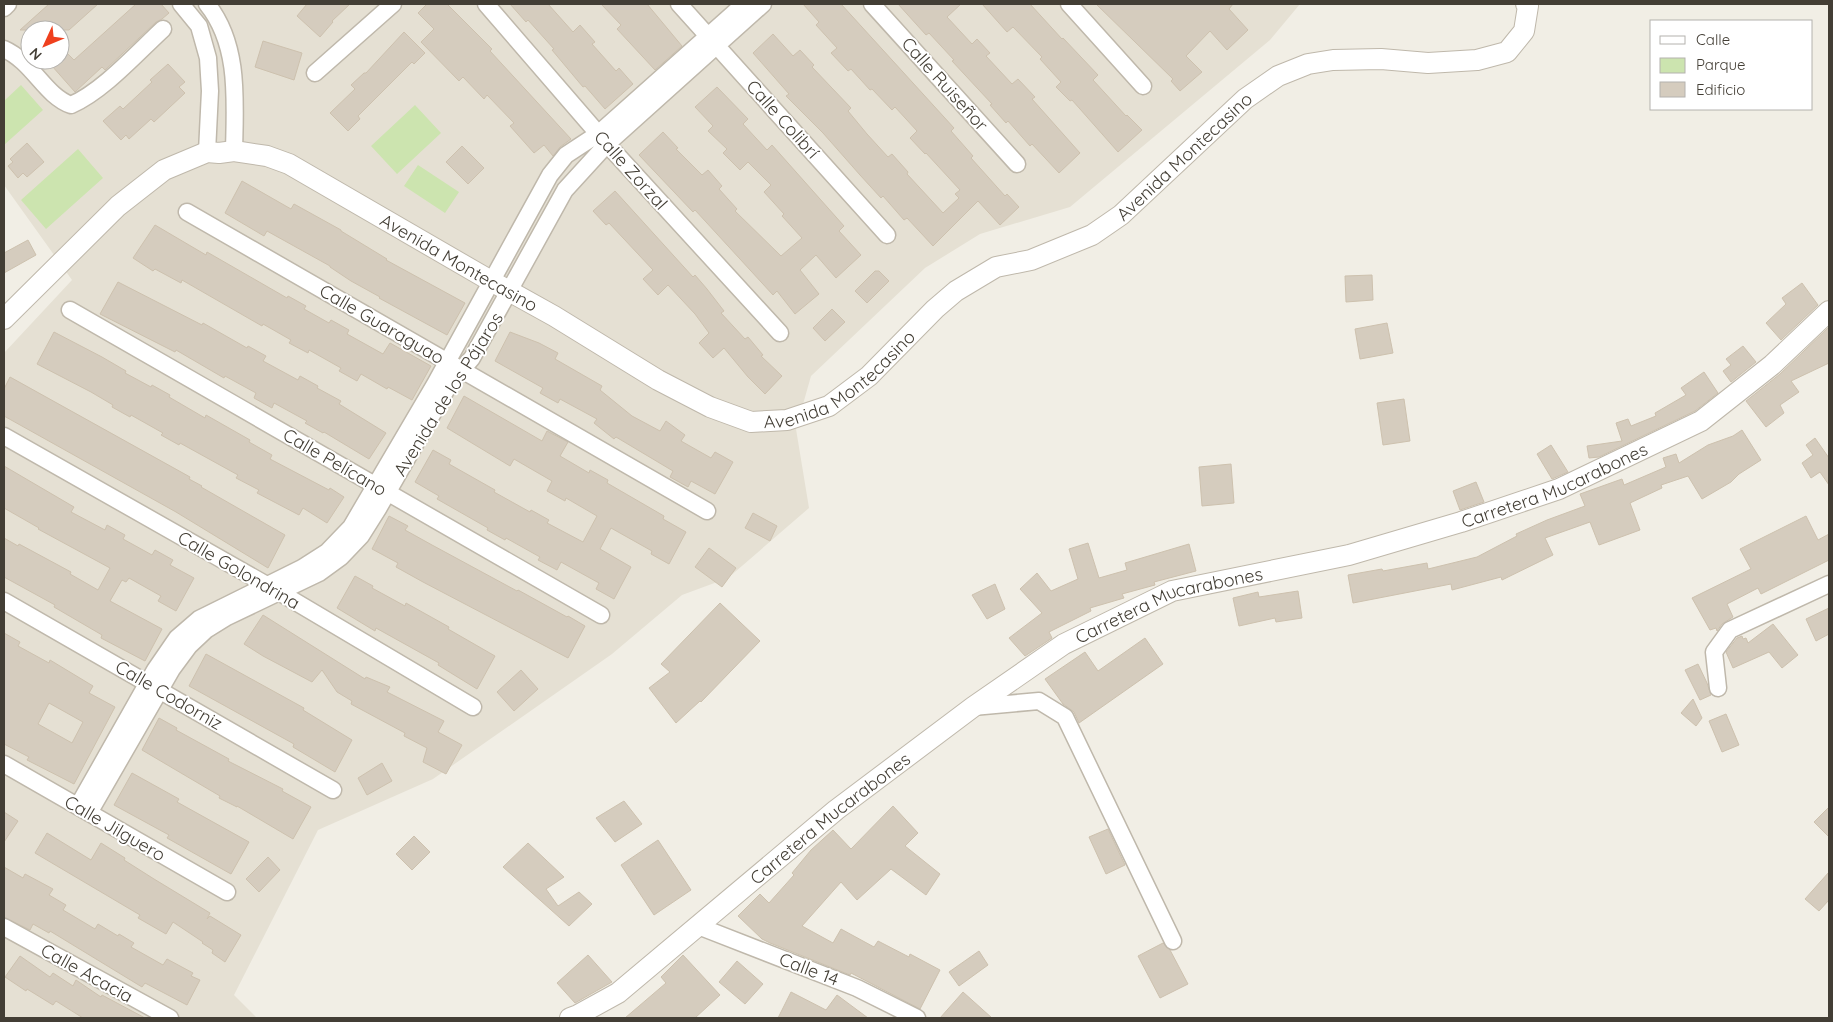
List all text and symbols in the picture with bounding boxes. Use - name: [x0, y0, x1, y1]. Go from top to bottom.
- north arrow: [20, 20, 70, 70]
- legend: [1650, 20, 1813, 110]
- text: Calle: [1696, 30, 1730, 49]
- street label: Calle Ruiseñor: [897, 32, 993, 136]
- text: N: [26, 44, 46, 64]
- text: Parque: [1696, 55, 1746, 74]
- street label: Calle Colibrí: [742, 75, 824, 163]
- text: Edificio: [1696, 80, 1745, 99]
- street label: Avenida Montecasino: [1111, 87, 1257, 225]
- street label: Calle Zorzal: [589, 126, 673, 214]
- street label: Avenida Montecasino: [376, 208, 542, 316]
- street label: Calle Guaraguao: [316, 279, 448, 369]
- street label: Avenida de los Pájaros: [388, 308, 508, 480]
- street label: Avenida Montecasino: [763, 325, 920, 433]
- street label: Calle Pelícano: [279, 423, 391, 501]
- street label: Carretera Mucarabones: [1458, 437, 1651, 533]
- street label: Calle Golondrina: [174, 526, 304, 614]
- street label: Carretera Mucarabones: [1071, 561, 1265, 648]
- street label: Calle Codorniz: [111, 655, 227, 735]
- street label: Carretera Mucarabones: [745, 747, 915, 889]
- street label: Calle Jilguero: [60, 790, 170, 866]
- street label: Calle Acacia: [37, 938, 137, 1008]
- street label: Calle 14: [776, 947, 842, 991]

